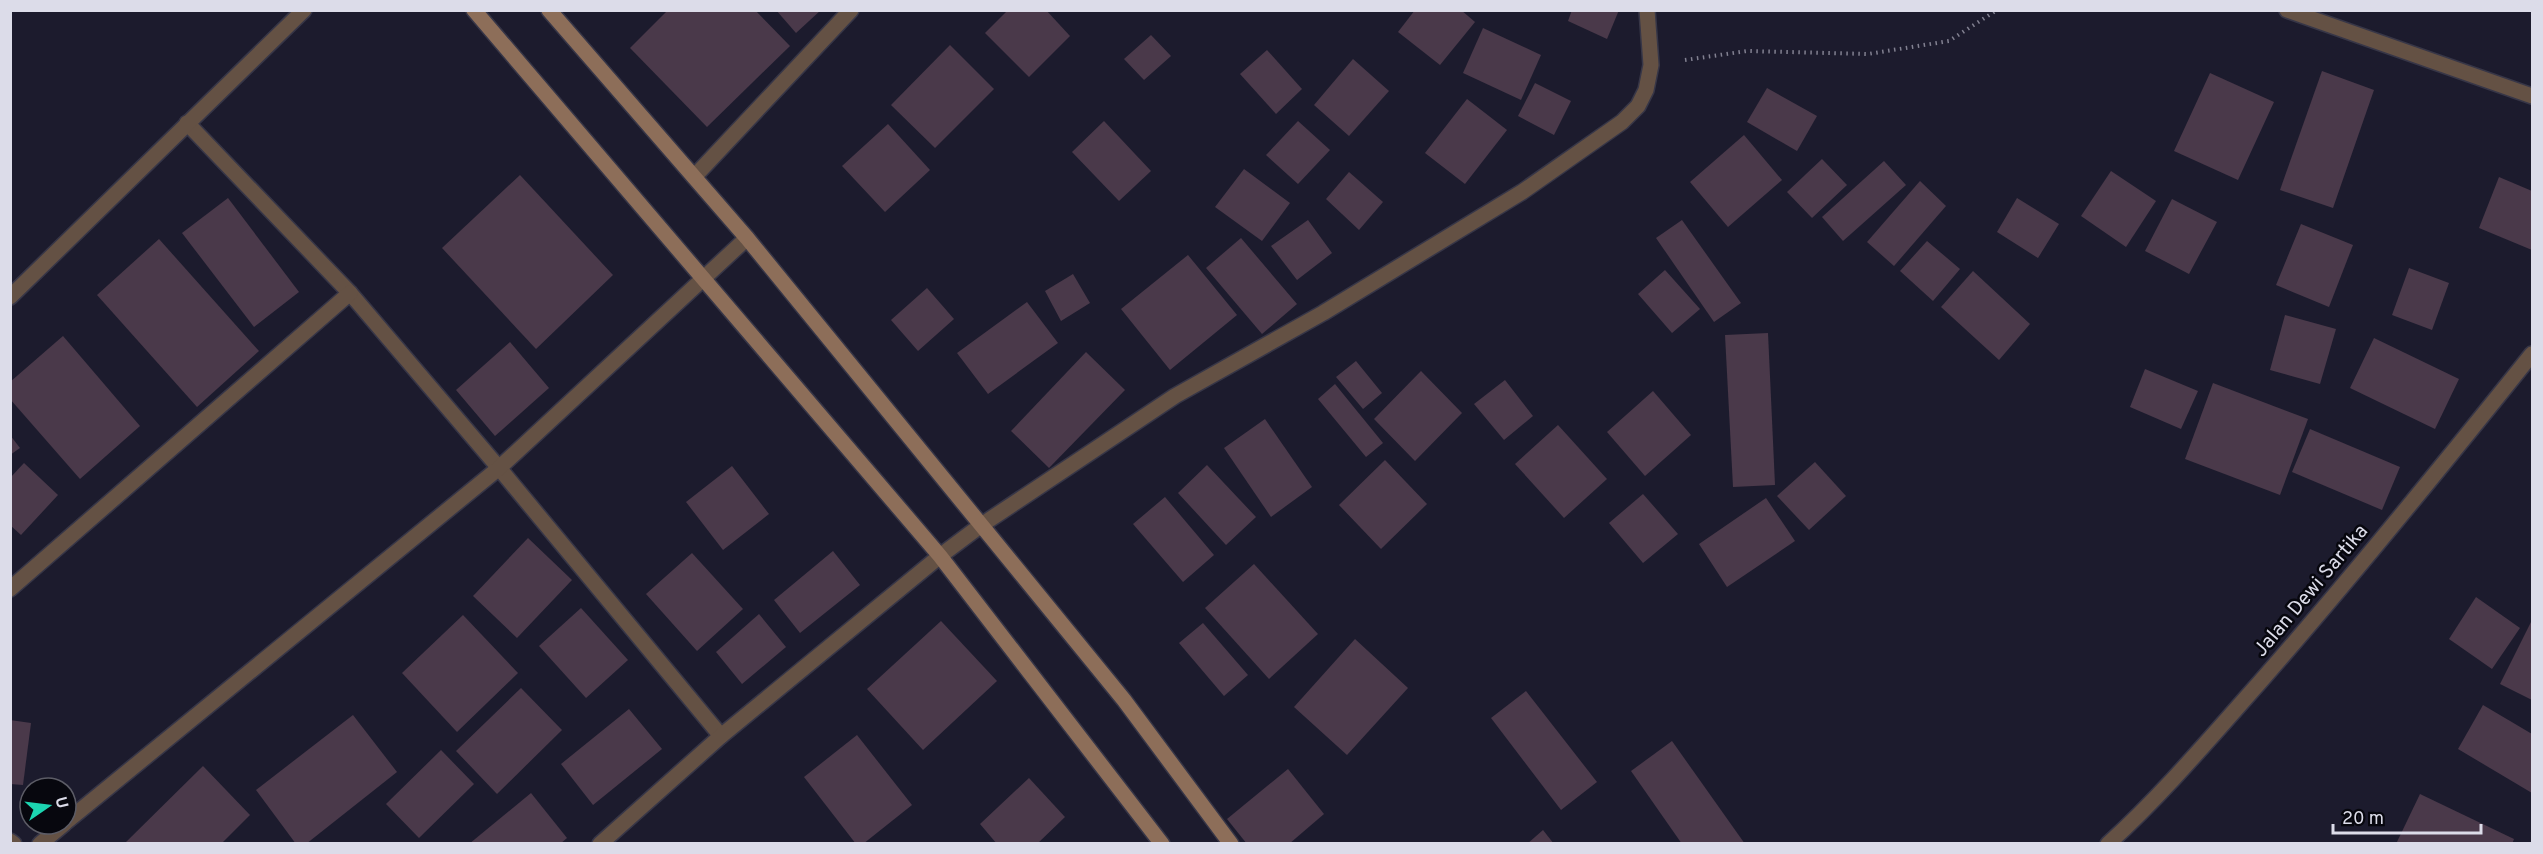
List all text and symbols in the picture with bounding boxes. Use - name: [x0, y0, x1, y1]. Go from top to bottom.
- street label: Jalan Dewi Sartika: [2248, 520, 2375, 663]
- north arrow: [18, 776, 78, 836]
- text: U: [50, 795, 72, 811]
- scale bar: [2333, 797, 2482, 835]
- text: 20 m: [2342, 808, 2384, 831]

